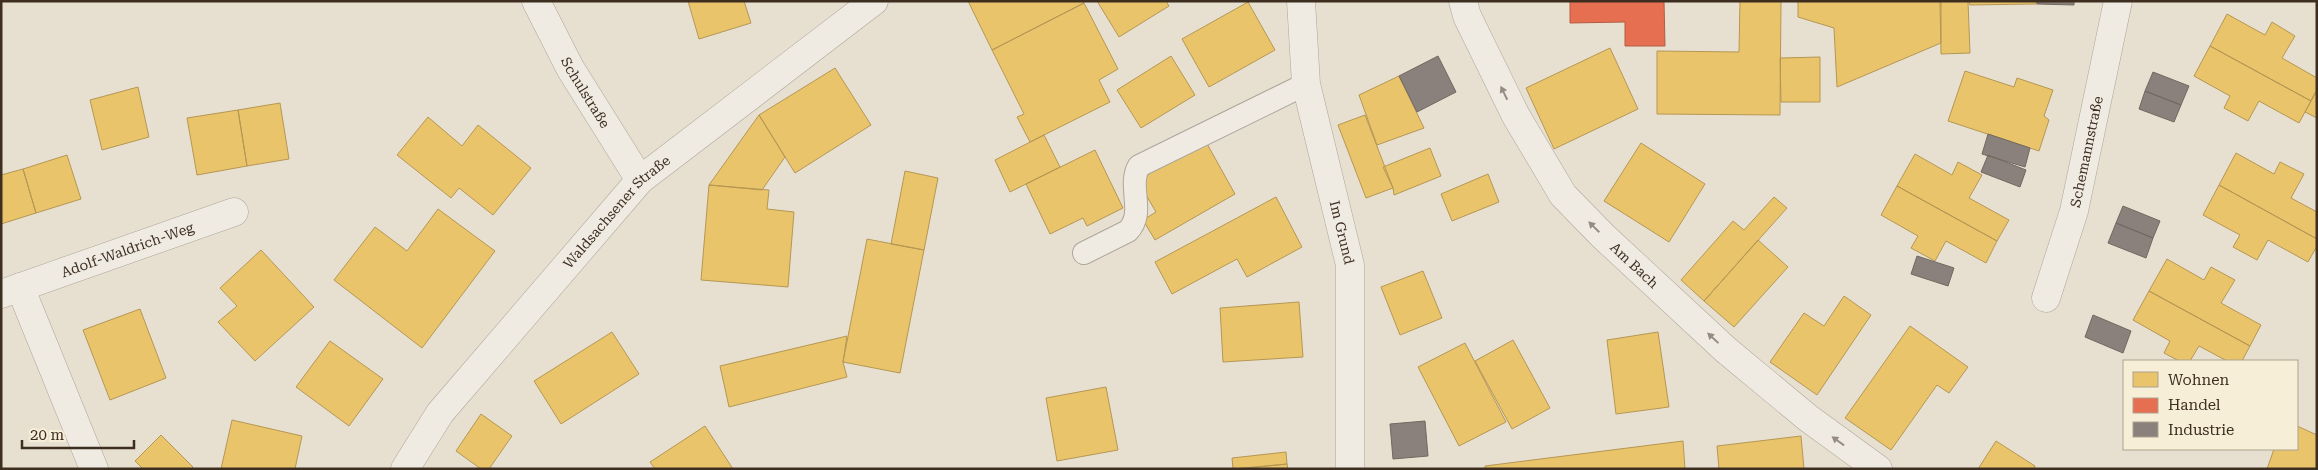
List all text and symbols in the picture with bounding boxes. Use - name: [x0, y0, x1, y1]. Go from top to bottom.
- street label: Schulstraße: [558, 54, 614, 131]
- one-way arrow: [1500, 86, 1508, 100]
- street label: Schemannstraße: [2067, 94, 2106, 209]
- street label: Waldsachsener Straße: [560, 152, 673, 272]
- street label: Im Grund: [1327, 199, 1358, 266]
- street label: Adolf-Waldrich-Weg: [59, 219, 196, 280]
- one-way arrow: [1588, 221, 1600, 233]
- street label: Am Bach: [1607, 239, 1662, 291]
- one-way arrow: [1707, 332, 1719, 344]
- legend: [2123, 360, 2298, 450]
- text: Wohnen: [2168, 371, 2229, 389]
- text: Handel: [2168, 396, 2221, 414]
- scale bar: [22, 418, 135, 450]
- text: Industrie: [2168, 421, 2234, 439]
- text: 20 m: [30, 426, 65, 444]
- one-way arrow: [1832, 436, 1845, 446]

